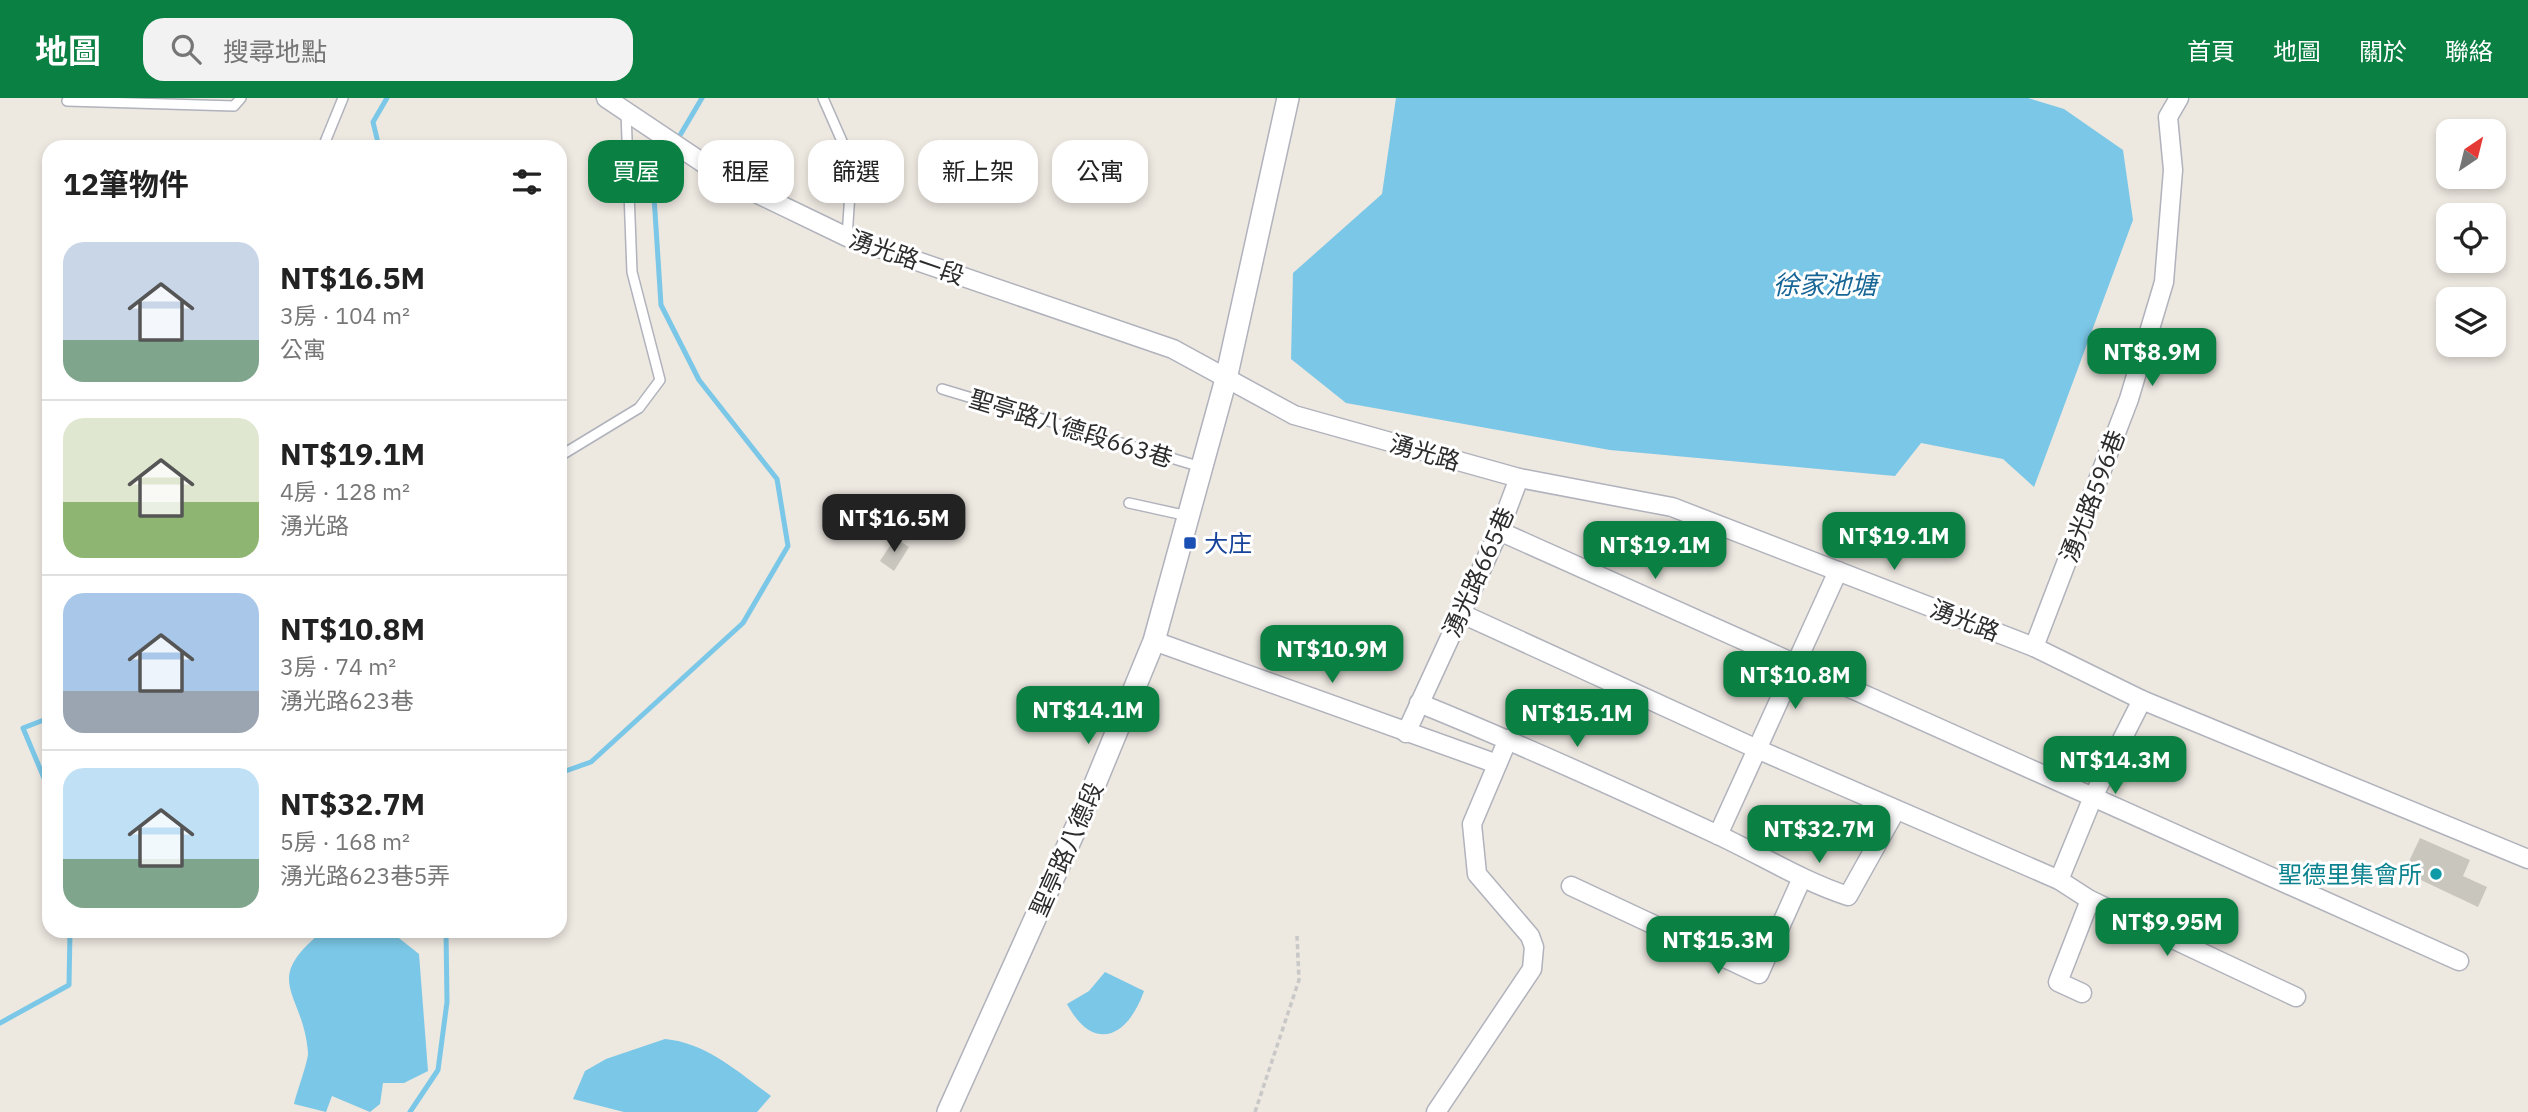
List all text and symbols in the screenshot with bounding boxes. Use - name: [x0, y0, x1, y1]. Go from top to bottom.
- search box: [143, 18, 633, 81]
- text: 地圖: [35, 29, 101, 72]
- icon: search: [167, 30, 205, 68]
- text: 搜尋地點: [223, 34, 327, 68]
- text: 首頁: [2187, 35, 2235, 67]
- text: 地圖: [2273, 35, 2321, 67]
- text: 關於: [2359, 35, 2407, 67]
- text: 聯絡: [2445, 35, 2493, 67]
- north arrow: [2436, 119, 2506, 189]
- map controls: [2436, 119, 2506, 357]
- chip: 買屋: [588, 140, 684, 203]
- chip: 租屋: [698, 140, 794, 203]
- chip: 篩選: [808, 140, 904, 203]
- chip: 新上架: [918, 140, 1038, 203]
- chip: 公寓: [1052, 140, 1148, 203]
- icon: filters: [508, 163, 546, 201]
- text: 12筆物件: [63, 164, 189, 203]
- button: locate: [2436, 203, 2506, 273]
- street label: 湧光路一段: [845, 222, 969, 292]
- text: NT$16.5M: [280, 258, 425, 297]
- water label: 徐家池塘: [1773, 267, 1881, 301]
- icon: home: [119, 270, 203, 354]
- button: layers: [2436, 287, 2506, 357]
- text: 3房 · 104 m²: [280, 300, 410, 330]
- pin: NT$8.9M: [2087, 328, 2217, 388]
- text: 公寓: [280, 334, 326, 364]
- text: NT$8.9M: [2103, 336, 2201, 366]
- street label: 聖亭路八德段663巷: [965, 382, 1177, 474]
- street label: 湧光路596巷: [2052, 425, 2132, 567]
- street label: 湧光路: [1386, 427, 1464, 477]
- text: NT$19.1M: [280, 434, 425, 473]
- icon: home: [119, 446, 203, 530]
- text: 4房 · 128 m²: [280, 476, 410, 506]
- pin: NT$16.5M: [822, 494, 966, 554]
- text: NT$16.5M: [838, 502, 950, 532]
- street label: 湧光路665巷: [1435, 502, 1521, 642]
- text: 湧光路: [280, 510, 349, 540]
- pin: NT$19.1M: [1822, 512, 1966, 572]
- text: NT$19.1M: [1838, 520, 1950, 550]
- pin: NT$19.1M: [1583, 522, 1727, 581]
- place label: 大庄: [1204, 527, 1252, 559]
- text: NT$19.1M: [1599, 529, 1711, 559]
- marker: 大庄: [1182, 535, 1198, 551]
- street label: 湧光路: [1926, 592, 2004, 648]
- text: NT$10.8M: [280, 609, 425, 648]
- icon: home: [119, 621, 203, 705]
- pin: NT$10.9M: [1260, 626, 1404, 685]
- text: NT$10.9M: [1276, 633, 1388, 663]
- text: 3房 · 74 m²: [280, 651, 396, 681]
- pin: NT$10.8M: [1723, 652, 1867, 711]
- text: NT$10.8M: [1739, 659, 1851, 689]
- text: 湧光路623巷: [280, 685, 413, 715]
- pin: NT$14.1M: [1016, 686, 1160, 746]
- pin: NT$15.1M: [1505, 690, 1649, 749]
- text: NT$14.1M: [1032, 694, 1144, 724]
- text: NT$15.1M: [1521, 697, 1633, 727]
- pin: NT$14.3M: [2043, 736, 2187, 796]
- text: NT$14.3M: [2059, 744, 2171, 774]
- street label: 聖亭路八德段: [1022, 777, 1110, 921]
- text: NT$32.7M: [280, 784, 425, 823]
- icon: home: [119, 796, 203, 880]
- pin: NT$32.7M: [1747, 806, 1891, 865]
- text: NT$32.7M: [1763, 813, 1875, 843]
- text: 5房 · 168 m²: [280, 826, 410, 856]
- place label: 聖德里集會所: [2278, 858, 2422, 890]
- text: 湧光路623巷5弄: [280, 860, 450, 890]
- marker: 聖德里集會所: [2428, 866, 2444, 882]
- pin: NT$9.95M: [2095, 898, 2239, 958]
- text: NT$9.95M: [2111, 906, 2223, 936]
- pin: NT$15.3M: [1646, 916, 1790, 976]
- text: NT$15.3M: [1662, 924, 1774, 954]

